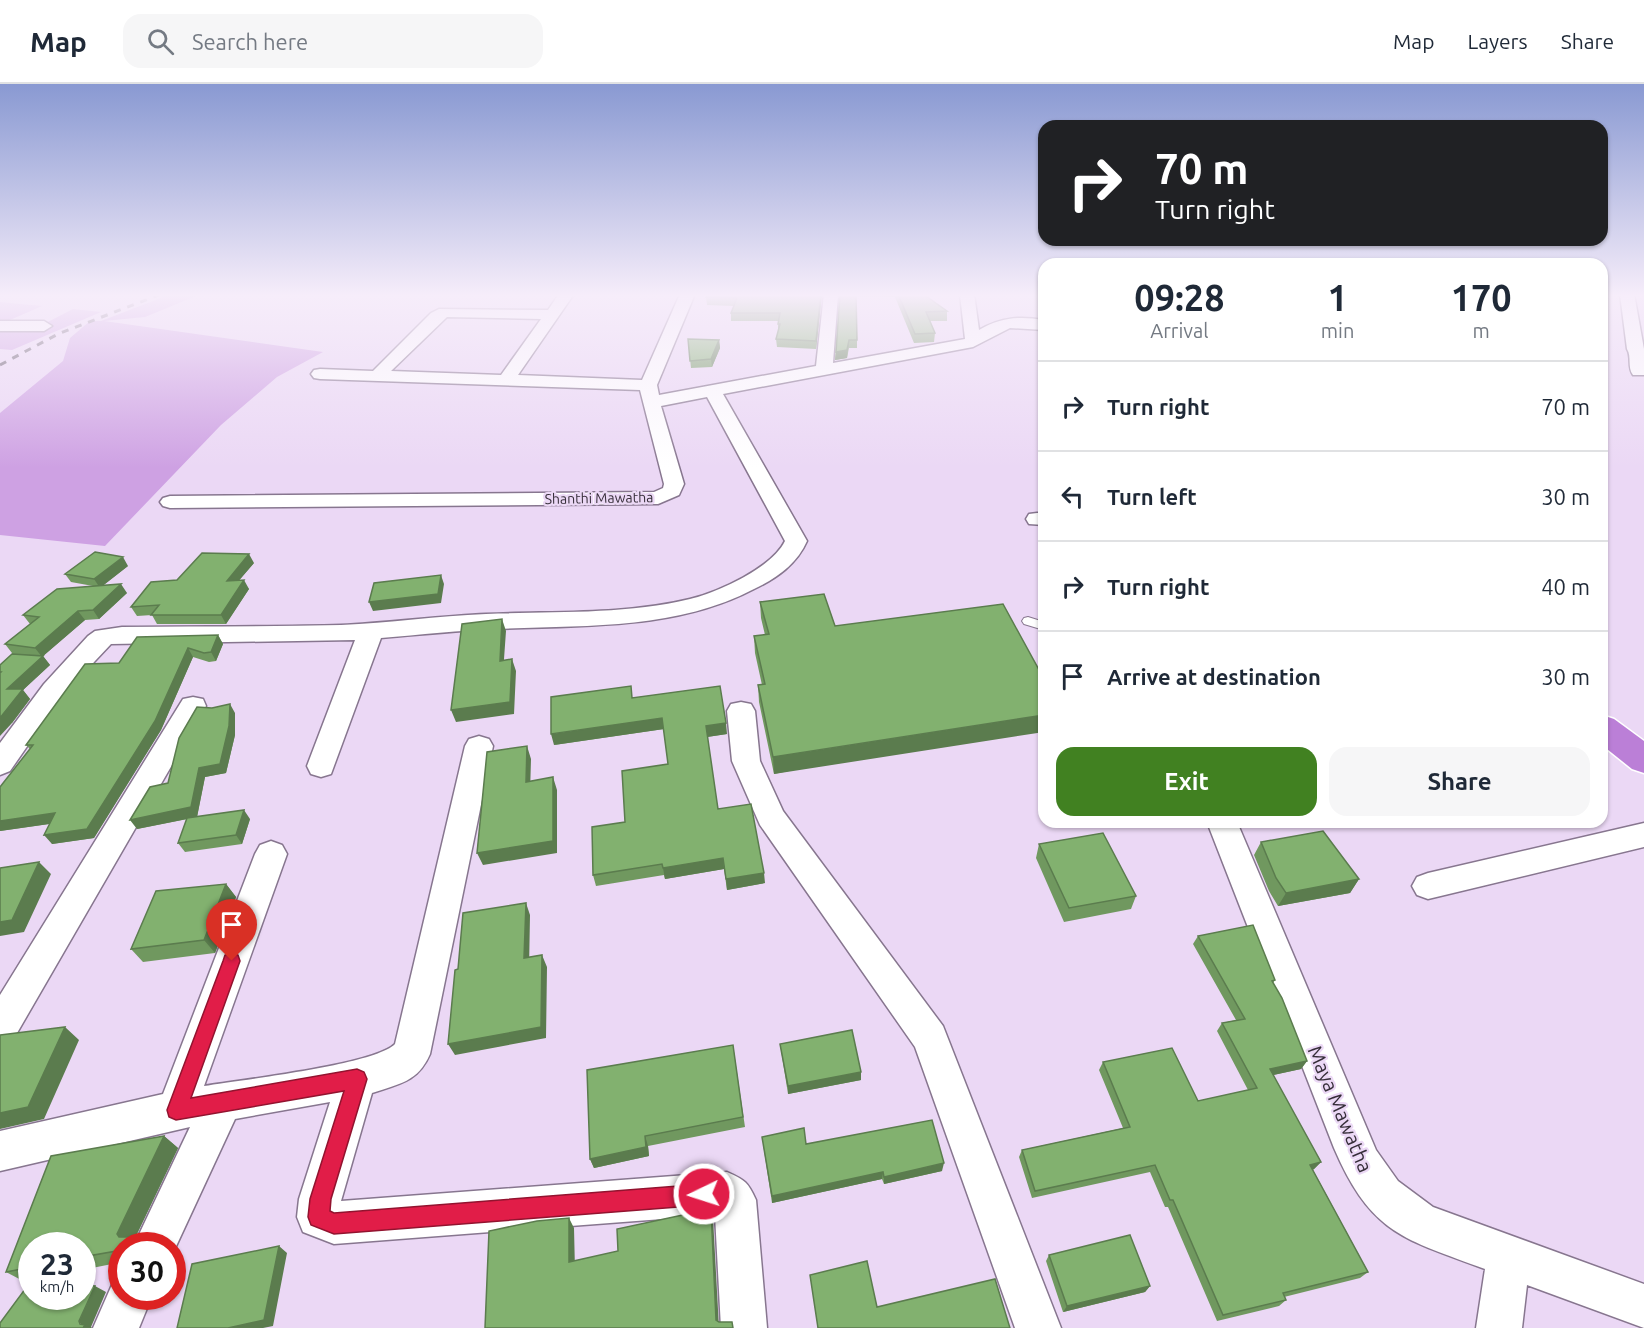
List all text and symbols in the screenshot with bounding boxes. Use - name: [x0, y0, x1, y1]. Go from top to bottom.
- search box: [123, 14, 543, 68]
- icon: search: [144, 25, 177, 58]
- text: Map: [30, 26, 87, 57]
- text: Search here: [192, 29, 308, 54]
- text: Map: [1393, 29, 1434, 53]
- text: Layers: [1467, 29, 1528, 53]
- text: Share: [1561, 29, 1614, 53]
- icon: right: [1056, 144, 1134, 222]
- text: 70 m: [1155, 145, 1249, 192]
- text: Turn right: [1155, 194, 1275, 224]
- text: 09:28: [1134, 277, 1224, 318]
- text: 1: [1327, 277, 1348, 318]
- text: 170: [1451, 277, 1512, 318]
- text: Arrival: [1150, 319, 1209, 342]
- text: min: [1321, 319, 1354, 342]
- text: m: [1473, 319, 1490, 342]
- icon: right: [1056, 390, 1089, 423]
- text: Turn right: [1107, 394, 1209, 419]
- text: 70 m: [1541, 394, 1590, 419]
- icon: left: [1056, 480, 1089, 513]
- text: Turn left: [1107, 484, 1197, 509]
- text: 30 m: [1541, 484, 1590, 509]
- street label: Shanthi Mawatha: [545, 489, 653, 507]
- icon: right: [1056, 570, 1089, 603]
- text: Turn right: [1107, 574, 1209, 599]
- text: 40 m: [1541, 574, 1590, 599]
- icon: arrive: [1056, 660, 1089, 693]
- text: Arrive at destination: [1107, 664, 1321, 689]
- text: 30 m: [1541, 664, 1590, 689]
- button: Exit: [1056, 747, 1317, 816]
- button: Share: [1329, 747, 1590, 816]
- pin: [206, 899, 257, 961]
- icon: arrive: [215, 908, 248, 941]
- street label: Maya Mawatha: [1303, 1042, 1377, 1175]
- position arrow: [672, 1162, 736, 1226]
- speed limit sign: 30: [108, 1232, 186, 1310]
- text: 23: [40, 1247, 74, 1281]
- text: km/h: [40, 1278, 74, 1295]

